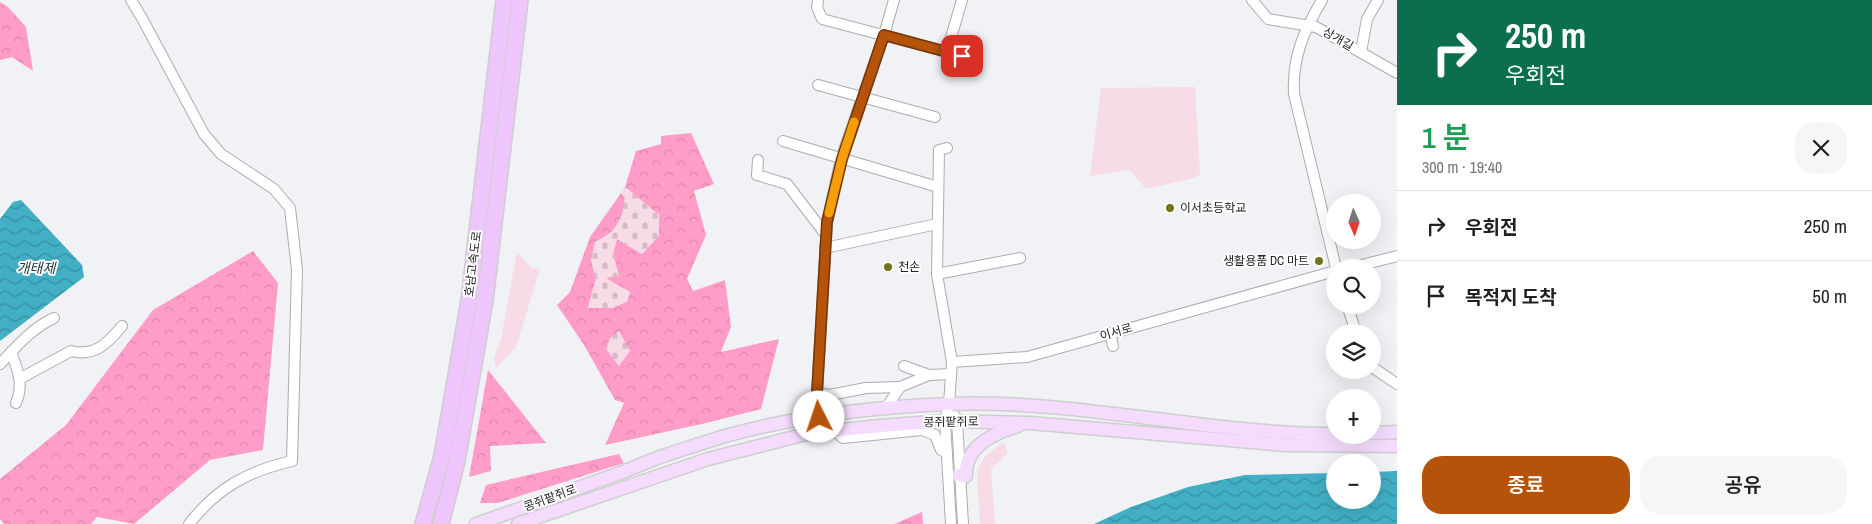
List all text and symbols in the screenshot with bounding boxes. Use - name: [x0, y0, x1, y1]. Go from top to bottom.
- text: 250 m: [1505, 12, 1586, 59]
- icon: right: [1422, 20, 1487, 85]
- street label: 상개길: [1320, 24, 1356, 54]
- pin: [941, 35, 983, 77]
- icon: arrive: [948, 42, 976, 70]
- text: 우회전: [1505, 60, 1566, 90]
- text: 1 분: [1422, 117, 1470, 157]
- button: close: [1795, 122, 1847, 174]
- text: 300 m · 19:40: [1422, 156, 1502, 178]
- north arrow: [1326, 194, 1381, 249]
- map controls: [1326, 194, 1381, 509]
- place label: 이서초등학교: [1180, 200, 1246, 216]
- marker: 이서초등학교: [1164, 202, 1176, 214]
- icon: right: [1422, 212, 1450, 240]
- text: 250 m: [1804, 213, 1847, 239]
- text: 우회전: [1465, 214, 1517, 240]
- street label: 호남고속도로: [461, 230, 485, 298]
- place label: 생활용품 DC 마트: [1223, 253, 1309, 269]
- marker: 생활용품 DC 마트: [1313, 255, 1325, 267]
- water label: 개태제: [17, 259, 57, 277]
- place label: 천손: [898, 259, 920, 275]
- button: search: [1326, 259, 1381, 314]
- marker: 천손: [882, 261, 894, 273]
- icon: arrive: [1422, 282, 1450, 310]
- text: 50 m: [1812, 283, 1847, 309]
- text: 목적지 도착: [1465, 284, 1557, 310]
- street label: 이서로: [1098, 320, 1134, 344]
- button: layers: [1326, 324, 1381, 379]
- button: +: [1326, 389, 1381, 444]
- position arrow: [792, 390, 844, 442]
- street label: 콩쥐팥쥐로: [923, 414, 979, 430]
- button: −: [1326, 454, 1381, 509]
- button: 종료: [1422, 456, 1630, 514]
- button: 공유: [1640, 456, 1847, 514]
- street label: 콩쥐팥쥐로: [521, 481, 579, 515]

